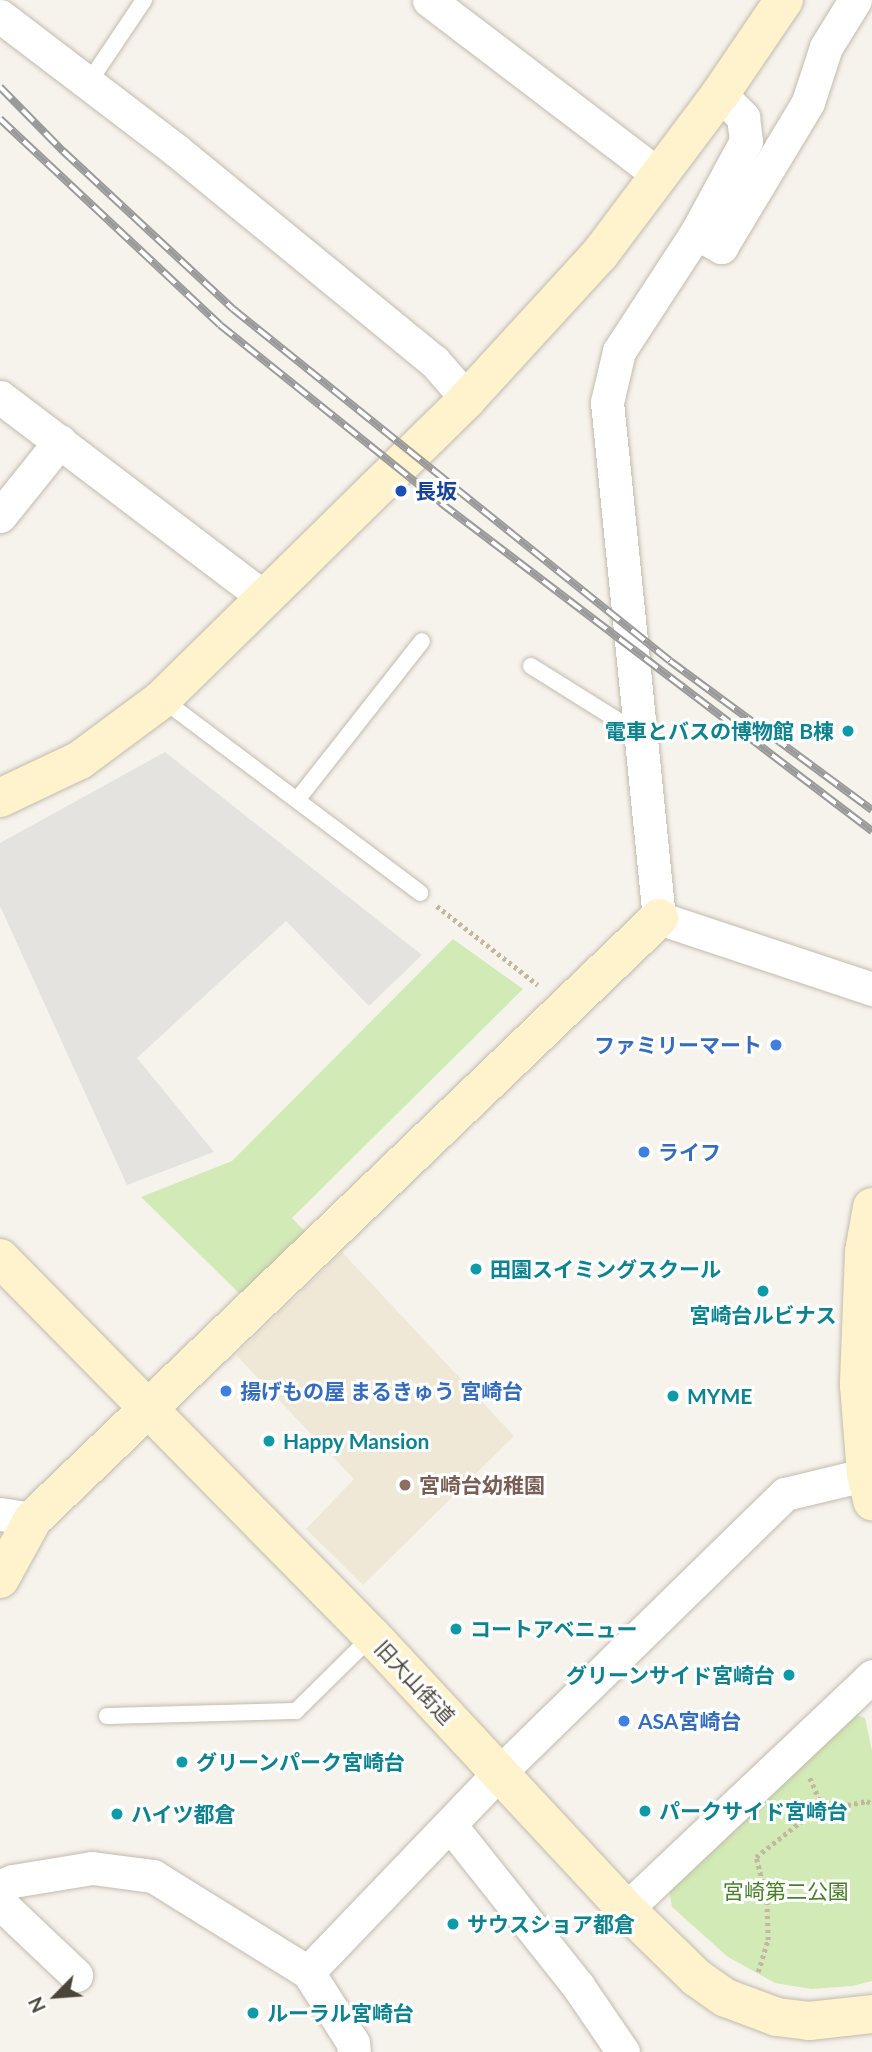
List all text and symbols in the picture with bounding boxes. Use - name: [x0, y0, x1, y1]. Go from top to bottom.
- place label: 長坂: [415, 478, 457, 504]
- marker: 長坂: [393, 483, 409, 499]
- place label: 電車とバスの博物館 B棟: [605, 718, 834, 744]
- marker: 電車とバスの博物館 B棟: [840, 723, 856, 739]
- place label: ファミリーマート: [594, 1032, 762, 1058]
- marker: ファミリーマート: [768, 1037, 784, 1053]
- place label: ライフ: [658, 1139, 721, 1165]
- marker: ライフ: [636, 1144, 652, 1160]
- place label: 田園スイミングスクール: [490, 1256, 721, 1282]
- marker: 田園スイミングスクール: [468, 1261, 484, 1277]
- marker: 宮崎台ルビナス: [755, 1283, 771, 1299]
- place label: 宮崎台ルビナス: [690, 1302, 836, 1328]
- place label: 揚げもの屋 まるきゅう 宮崎台: [240, 1378, 523, 1404]
- marker: 揚げもの屋 まるきゅう 宮崎台: [218, 1383, 234, 1399]
- place label: MYME: [687, 1383, 752, 1409]
- marker: MYME: [665, 1388, 681, 1404]
- place label: Happy Mansion: [283, 1428, 430, 1454]
- marker: Happy Mansion: [261, 1433, 277, 1449]
- place label: 宮崎台幼稚園: [419, 1472, 545, 1498]
- marker: 宮崎台幼稚園: [397, 1477, 413, 1493]
- place label: コートアベニュー: [470, 1616, 638, 1642]
- marker: コートアベニュー: [448, 1621, 464, 1637]
- street label: 旧大山街道: [370, 1635, 460, 1729]
- place label: グリーンサイド宮崎台: [565, 1662, 775, 1688]
- marker: グリーンサイド宮崎台: [781, 1667, 797, 1683]
- place label: ASA宮崎台: [638, 1708, 741, 1734]
- marker: ASA宮崎台: [616, 1713, 632, 1729]
- place label: グリーンパーク宮崎台: [196, 1749, 406, 1775]
- marker: グリーンパーク宮崎台: [174, 1754, 190, 1770]
- place label: パークサイド宮崎台: [659, 1798, 848, 1824]
- place label: ハイツ都倉: [131, 1801, 236, 1827]
- marker: パークサイド宮崎台: [637, 1803, 653, 1819]
- marker: ハイツ都倉: [109, 1806, 125, 1822]
- park label: 宮崎第二公園: [723, 1878, 849, 1904]
- place label: サウスショア都倉: [467, 1911, 635, 1937]
- marker: サウスショア都倉: [445, 1916, 461, 1932]
- north arrow: [21, 1961, 91, 2031]
- text: N: [23, 1994, 50, 2017]
- place label: ルーラル宮崎台: [267, 2000, 414, 2026]
- marker: ルーラル宮崎台: [245, 2005, 261, 2021]

